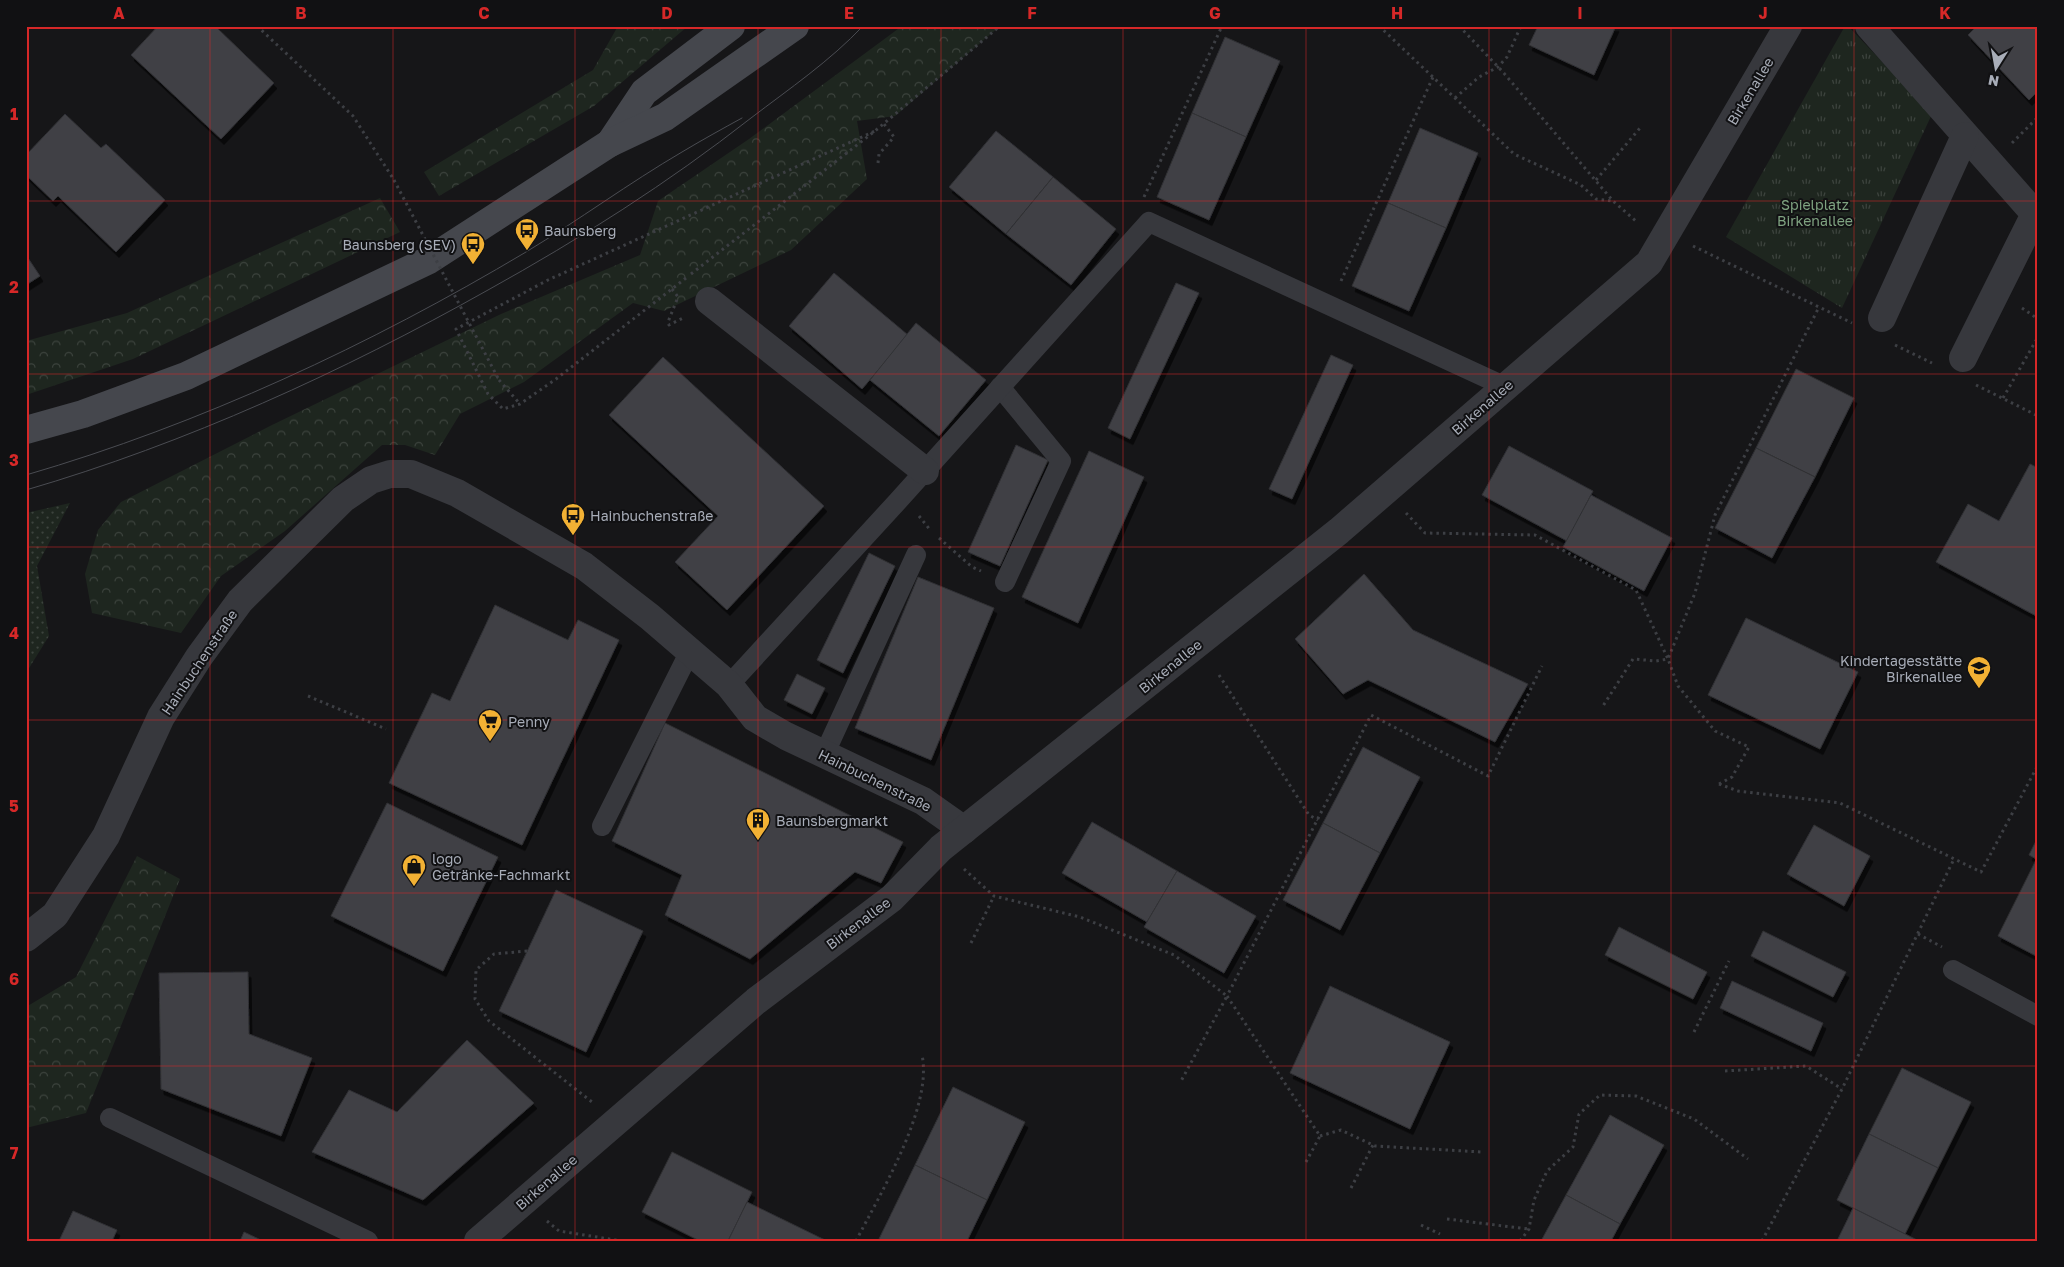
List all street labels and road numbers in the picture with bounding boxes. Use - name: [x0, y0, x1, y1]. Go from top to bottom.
- street label: Birkenallee: [1723, 54, 1777, 128]
- street label: Birkenallee: [1448, 376, 1516, 438]
- street label: Hainbuchenstraße: [157, 606, 241, 718]
- street label: Birkenallee: [1135, 636, 1205, 696]
- street label: Hainbuchenstraße: [816, 745, 934, 815]
- street label: Birkenallee: [823, 893, 893, 953]
- street label: Birkenallee: [512, 1151, 580, 1213]

